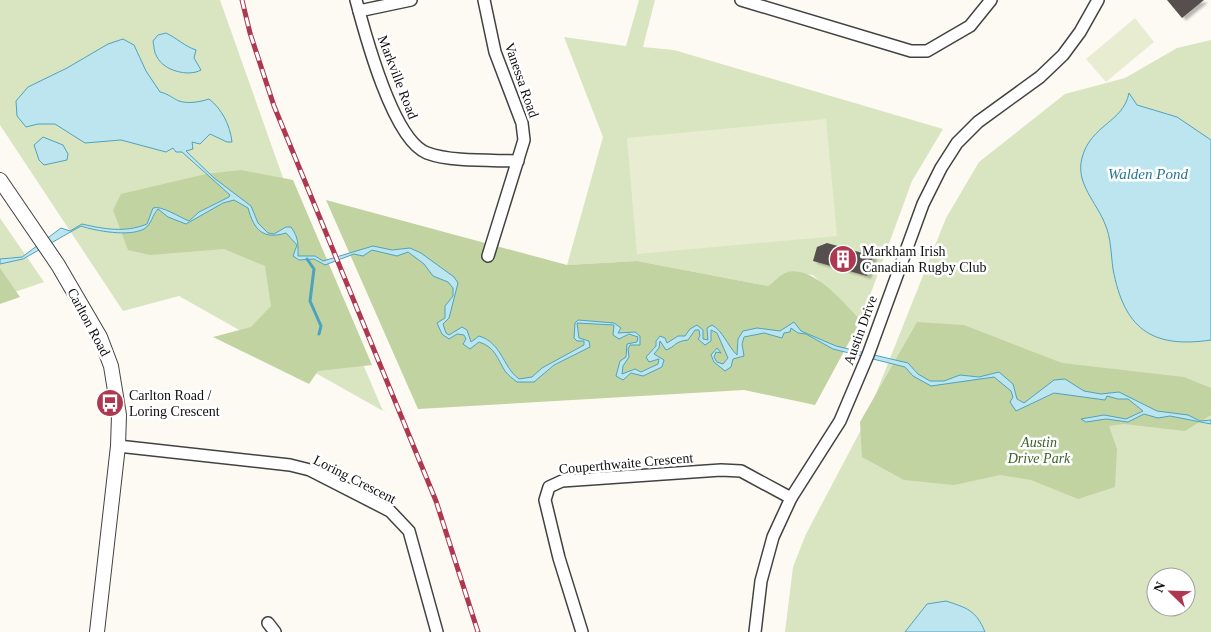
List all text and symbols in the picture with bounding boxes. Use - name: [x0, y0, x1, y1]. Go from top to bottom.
- street label: Markville Road: [375, 33, 420, 121]
- street label: Vanessa Road: [502, 41, 541, 120]
- water label: Walden Pond: [1108, 166, 1188, 182]
- building icon: Markham Irish Canadian Rugby Club: [828, 244, 858, 274]
- place label: Markham Irish Canadian Rugby Club: [862, 244, 986, 275]
- street label: Carlton Road: [64, 286, 113, 359]
- street label: Austin Drive: [841, 293, 880, 367]
- bus stop icon: Carlton Road / Loring Crescent: [95, 388, 125, 418]
- place label: Carlton Road / Loring Crescent: [129, 388, 220, 419]
- park label: Austin Drive Park: [1007, 435, 1071, 466]
- street label: Couperthwaite Crescent: [558, 450, 694, 477]
- street label: Loring Crescent: [311, 452, 399, 507]
- north arrow: [1146, 567, 1196, 617]
- text: N: [1151, 580, 1168, 595]

